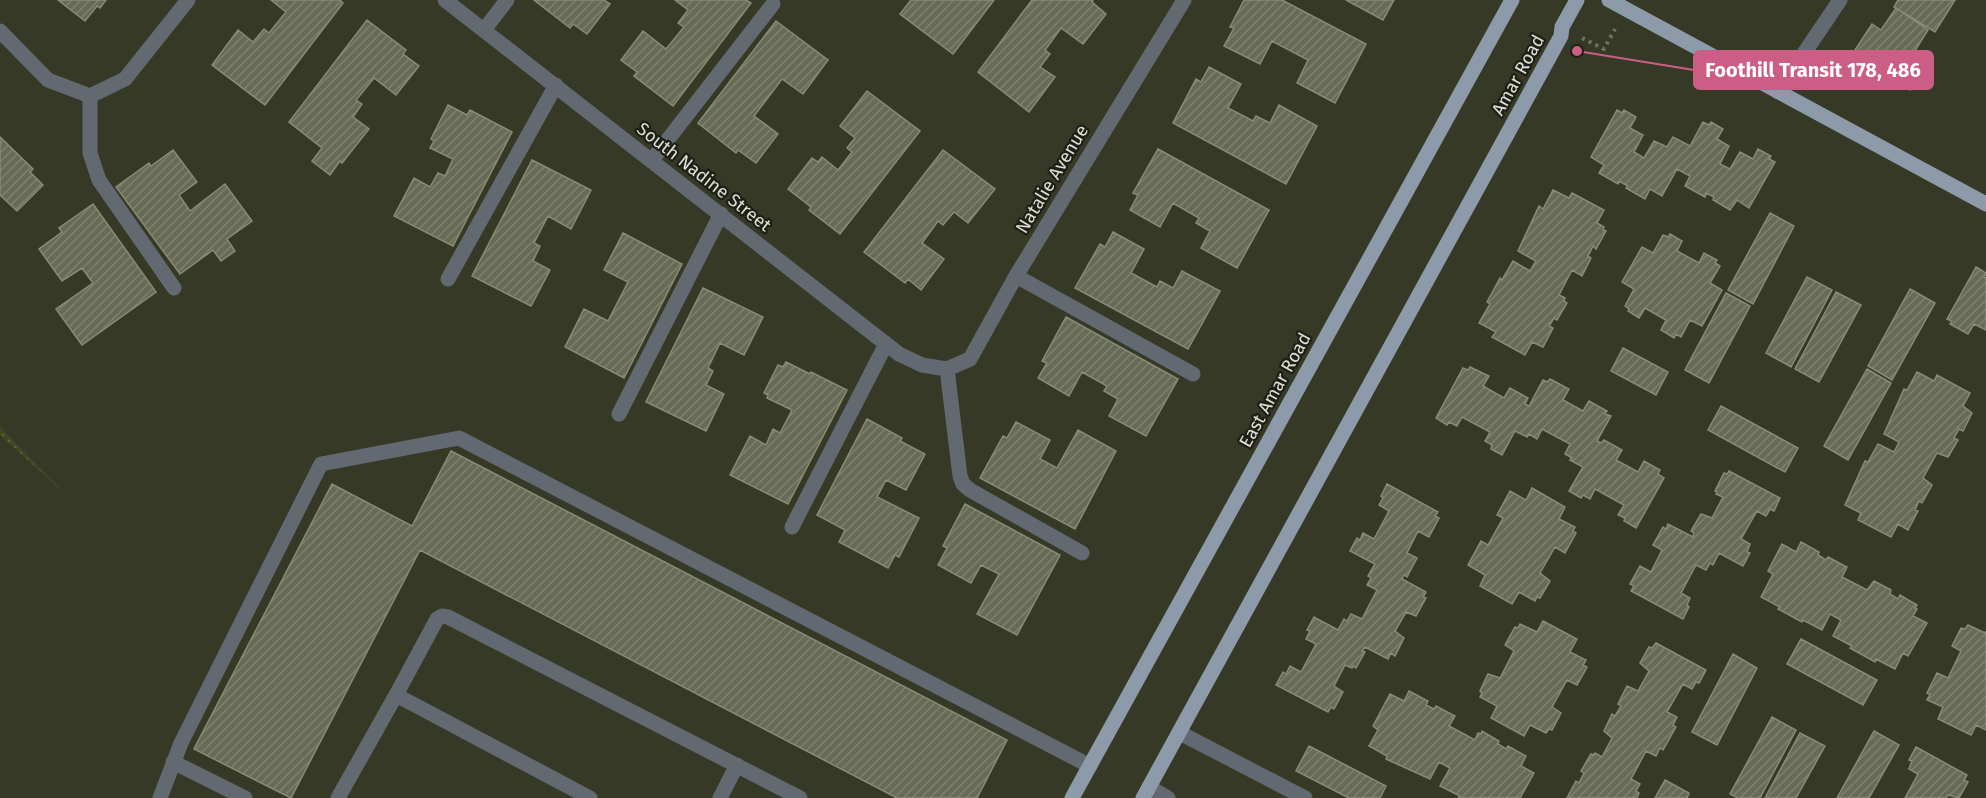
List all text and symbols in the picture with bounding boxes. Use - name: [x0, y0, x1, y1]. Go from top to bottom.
- street label: Amar Road: [1487, 31, 1549, 119]
- callout: Foothill Transit 178, 486: [1694, 51, 1933, 89]
- text: Foothill Transit 178, 486: [1705, 58, 1921, 82]
- street label: South Nadine Street: [632, 118, 776, 237]
- street label: Natalie Avenue: [1011, 121, 1093, 237]
- street label: East Amar Road: [1234, 329, 1316, 451]

